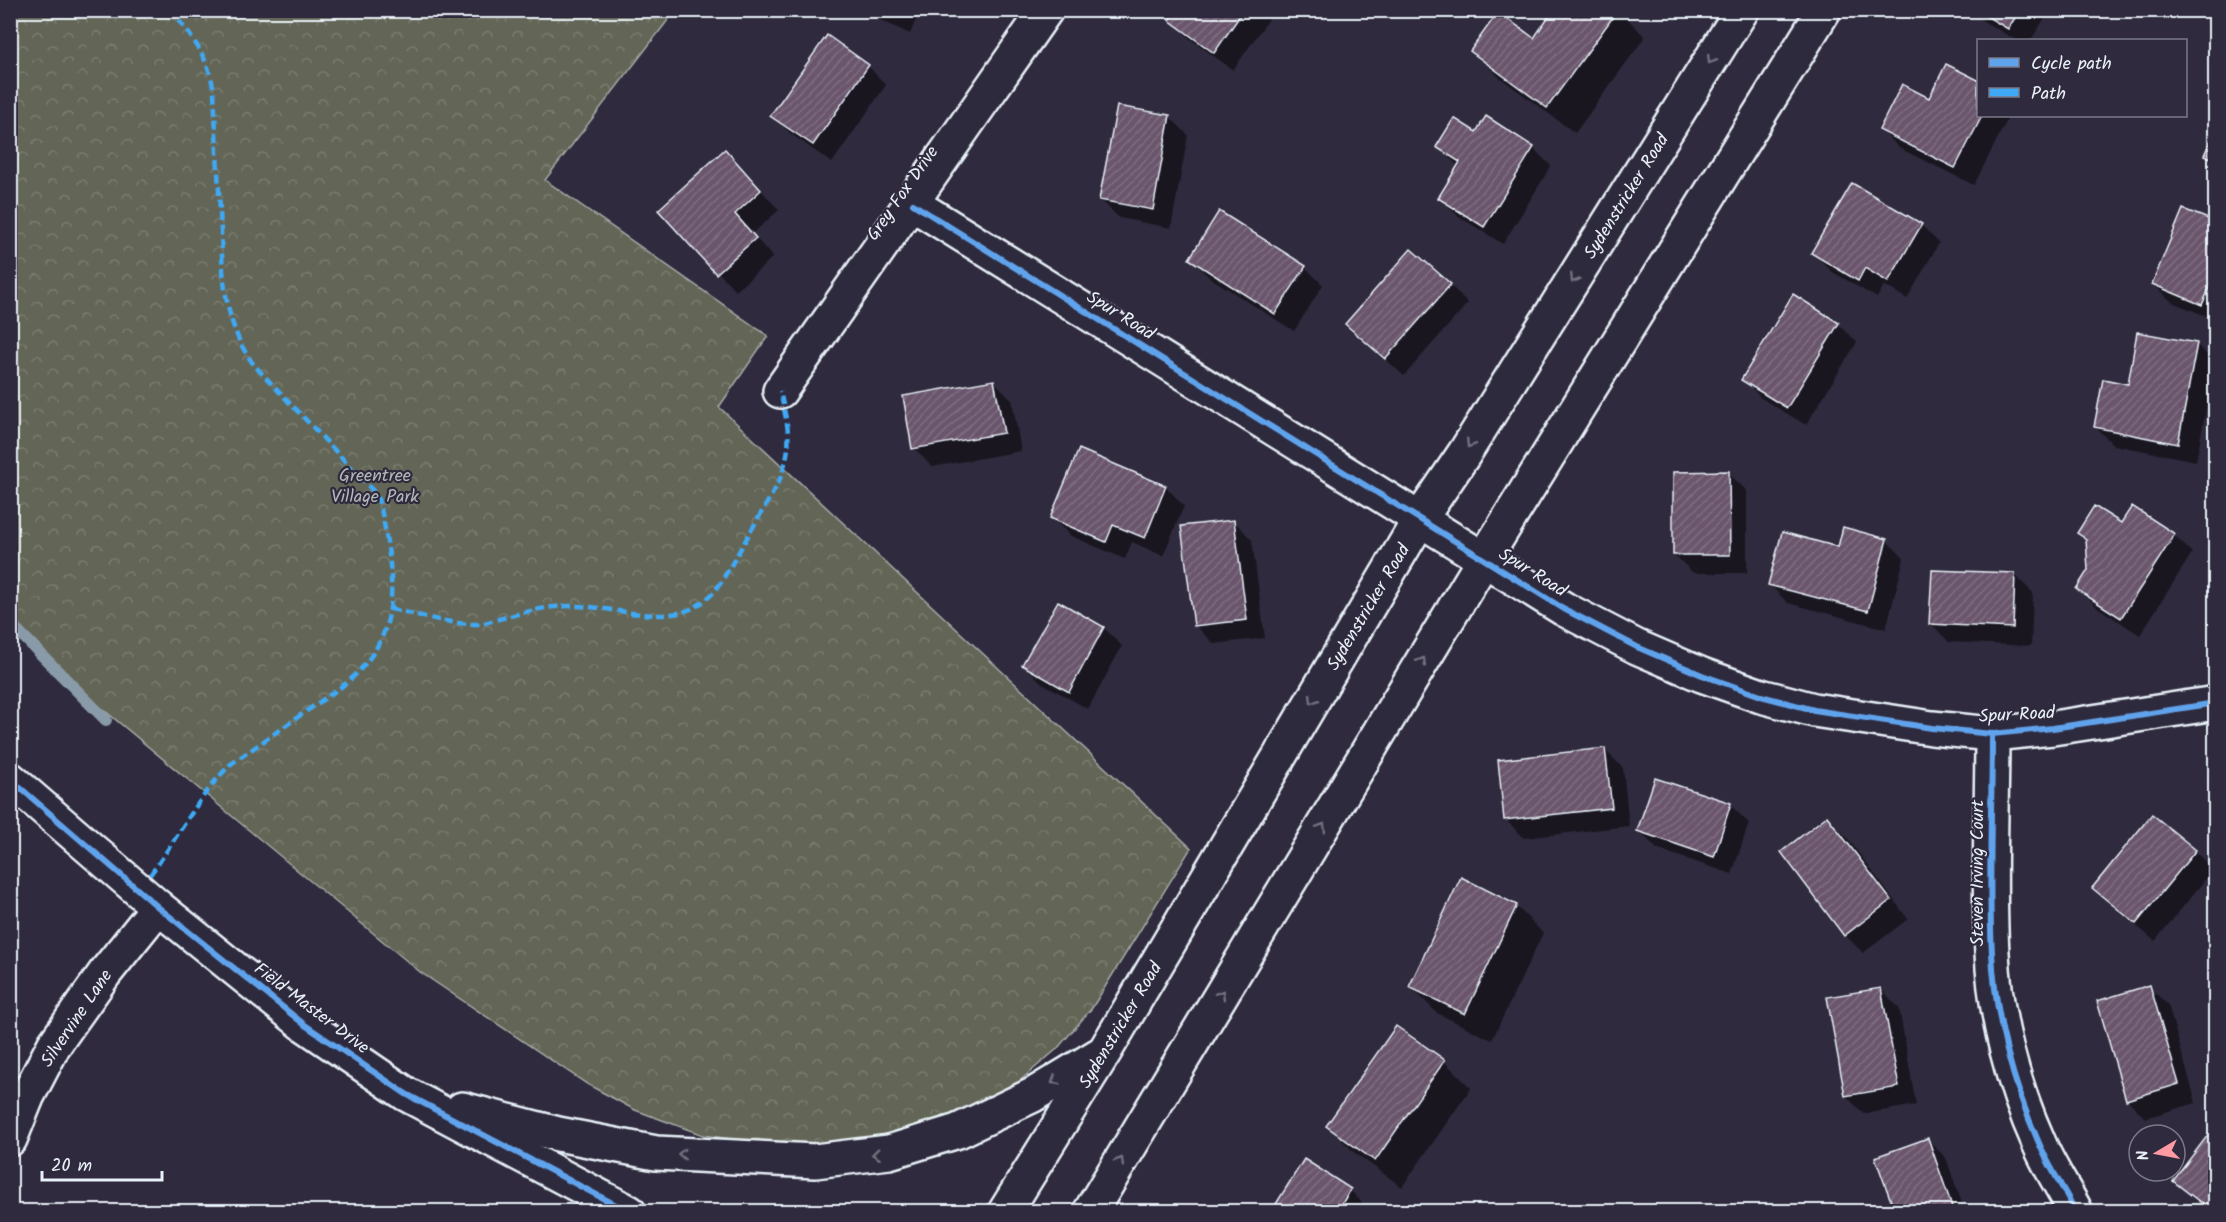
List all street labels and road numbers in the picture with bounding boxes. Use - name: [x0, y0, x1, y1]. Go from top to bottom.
- street label: Sydenstricker Road: [1577, 127, 1678, 265]
- street label: Grey Fox Drive: [860, 140, 947, 248]
- street label: Spur Road: [1080, 284, 1161, 349]
- street label: Sydenstricker Road: [1320, 538, 1419, 677]
- street label: Spur Road: [1492, 541, 1573, 606]
- street label: Spur Road: [1978, 699, 2057, 732]
- street label: Steven Irving Court: [1964, 799, 1993, 946]
- street label: Field Master Drive: [247, 956, 375, 1062]
- street label: Sydenstricker Road: [1072, 956, 1171, 1095]
- street label: Silvervine Lane: [34, 964, 121, 1074]

